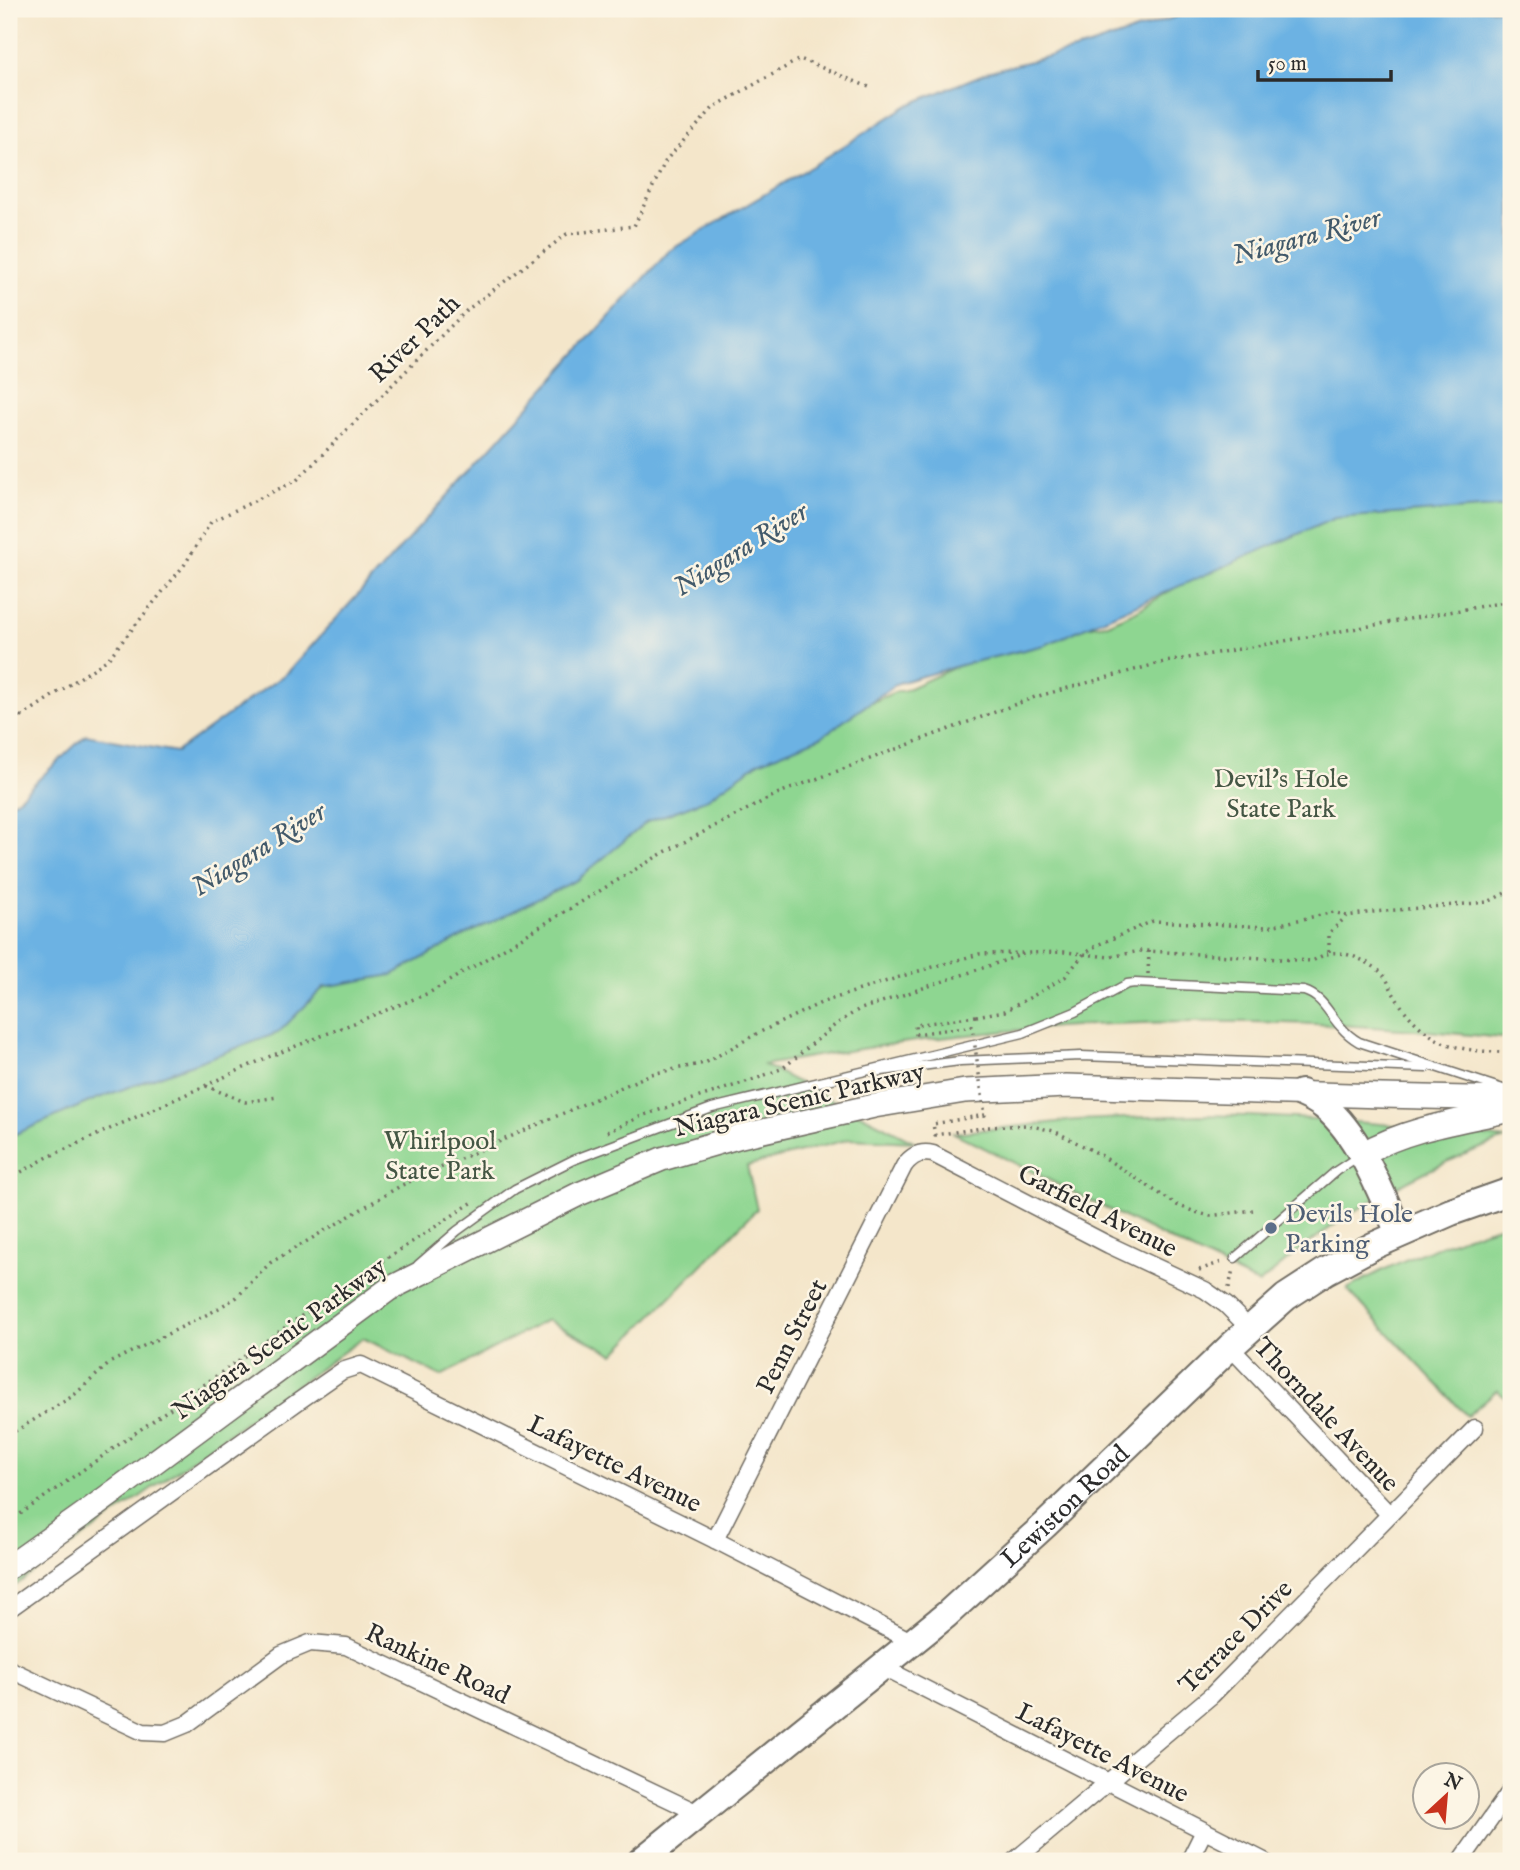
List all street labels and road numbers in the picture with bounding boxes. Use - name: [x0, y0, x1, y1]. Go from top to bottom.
- street label: River Path: [363, 288, 468, 391]
- street label: Niagara Scenic Parkway: [671, 1056, 928, 1145]
- street label: Garfield Avenue: [1012, 1157, 1183, 1266]
- street label: Niagara Scenic Parkway: [166, 1250, 393, 1428]
- street label: Penn Street: [749, 1274, 835, 1400]
- street label: Thorndale Avenue: [1246, 1331, 1406, 1499]
- street label: Lafayette Avenue: [522, 1408, 707, 1521]
- street label: Lewiston Road: [994, 1438, 1137, 1575]
- street label: Terrace Drive: [1172, 1573, 1300, 1701]
- street label: Rankine Road: [360, 1616, 515, 1712]
- street label: Lafayette Avenue: [1010, 1696, 1194, 1811]

